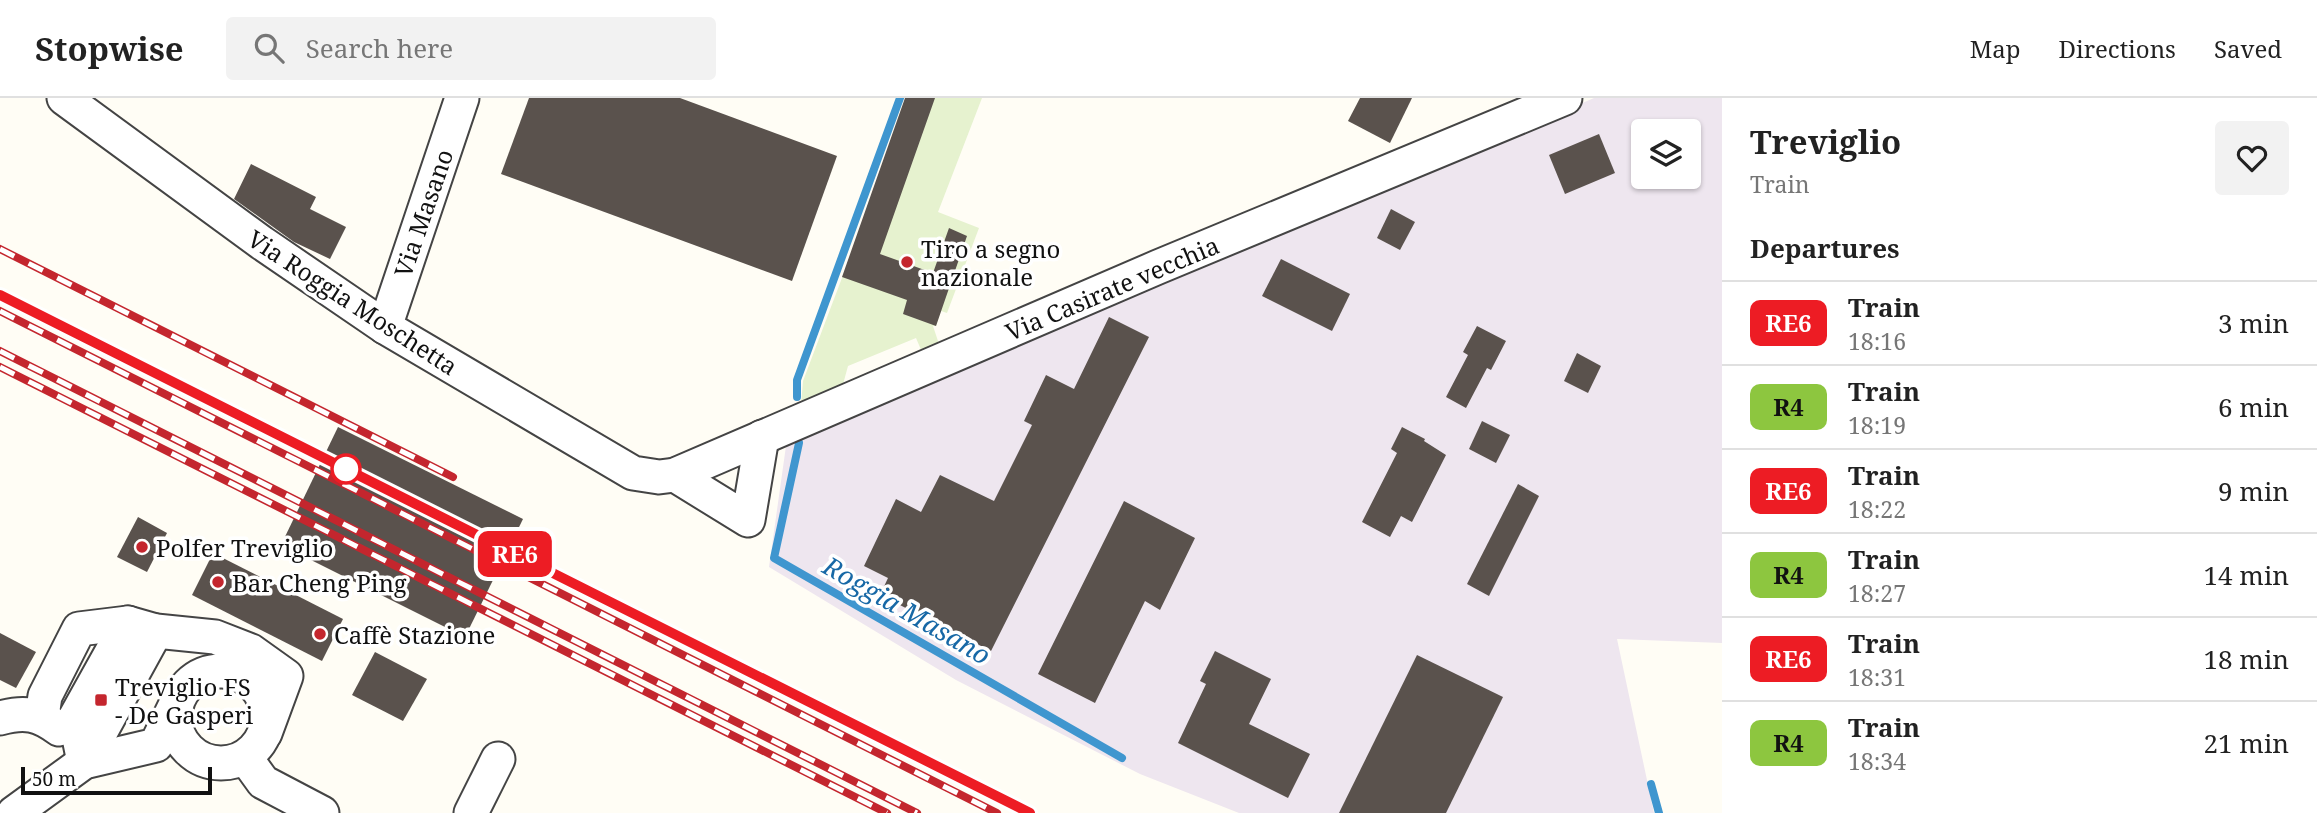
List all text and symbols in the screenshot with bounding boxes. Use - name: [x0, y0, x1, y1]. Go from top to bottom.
- search box: [226, 17, 716, 80]
- text: Stopwise: [35, 26, 184, 71]
- icon: search: [250, 29, 288, 67]
- text: Search here: [306, 30, 453, 66]
- text: Map: [1970, 32, 2021, 65]
- text: Directions: [2059, 32, 2176, 65]
- text: Saved: [2214, 32, 2282, 65]
- map controls: [1631, 119, 1701, 189]
- button: layers: [1631, 119, 1701, 189]
- text: Treviglio: [1750, 119, 1901, 164]
- button: heart: [2215, 121, 2289, 195]
- street label: Via Masano: [386, 145, 460, 281]
- text: Train: [1750, 168, 1810, 200]
- street label: Via Roggia Moschetta: [242, 222, 464, 382]
- street label: Via Casirate vecchia: [1000, 228, 1224, 348]
- text: Departures: [1750, 230, 1900, 266]
- place label: Tiro a segno nazionale: [921, 232, 1060, 293]
- marker: Tiro a segno nazionale: [899, 254, 915, 270]
- text: Train: [1848, 289, 1920, 325]
- text: 3 min: [2218, 305, 2289, 341]
- text: RE6: [1765, 306, 1812, 339]
- text: 18:16: [1848, 325, 1906, 357]
- text: Train: [1848, 373, 1920, 409]
- text: 6 min: [2218, 389, 2289, 425]
- text: R4: [1773, 390, 1804, 423]
- text: 18:19: [1848, 409, 1906, 441]
- unlabelled marker: [331, 454, 361, 484]
- text: Train: [1848, 457, 1920, 493]
- text: 9 min: [2218, 473, 2289, 509]
- text: RE6: [1765, 474, 1812, 507]
- text: 18:22: [1848, 493, 1906, 525]
- place label: Polfer Treviglio: [156, 531, 333, 564]
- line badge: RE6: [475, 531, 555, 577]
- text: RE6: [492, 537, 538, 570]
- marker: Polfer Treviglio: [134, 539, 150, 555]
- text: Train: [1848, 541, 1920, 577]
- water label: Roggia Masano: [816, 547, 997, 673]
- text: 14 min: [2204, 557, 2289, 593]
- text: R4: [1773, 558, 1804, 591]
- place label: Bar Cheng Ping: [232, 566, 407, 599]
- marker: Bar Cheng Ping: [210, 574, 226, 590]
- text: 18:27: [1848, 577, 1906, 609]
- place label: Caffè Stazione: [334, 618, 495, 651]
- text: Train: [1848, 625, 1920, 661]
- marker: Caffè Stazione: [312, 626, 328, 642]
- text: 18 min: [2204, 641, 2289, 677]
- text: RE6: [1765, 642, 1812, 675]
- text: 18:31: [1848, 661, 1906, 693]
- place label: Treviglio FS - De Gasperi: [115, 670, 254, 731]
- marker: Treviglio FS - De Gasperi: [93, 692, 109, 708]
- text: Train: [1848, 709, 1920, 745]
- text: 21 min: [2204, 725, 2289, 761]
- text: R4: [1773, 726, 1804, 759]
- text: 18:34: [1848, 745, 1906, 777]
- scale bar: [21, 764, 212, 796]
- text: 50 m: [32, 766, 76, 792]

